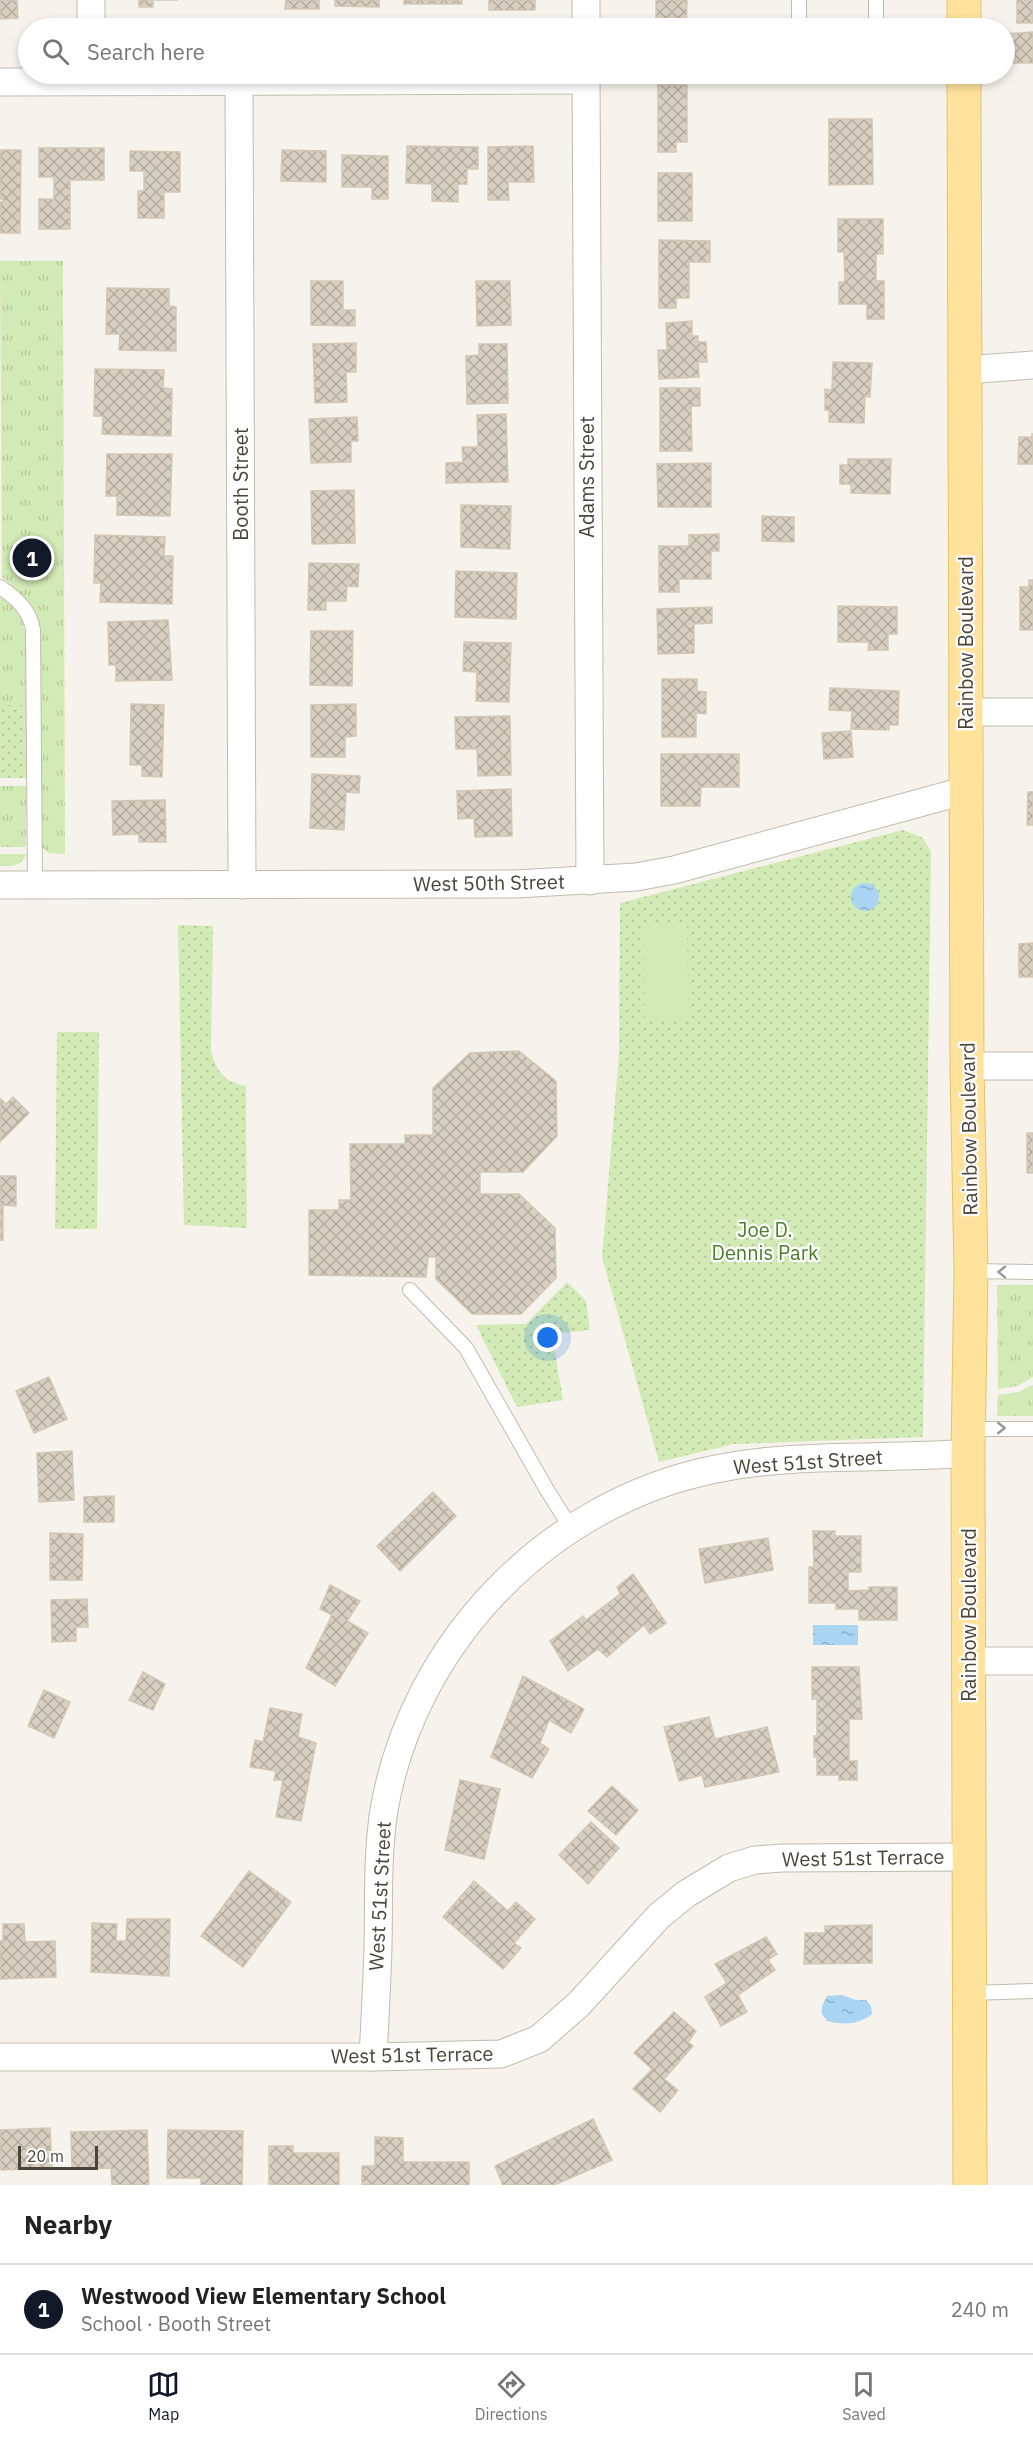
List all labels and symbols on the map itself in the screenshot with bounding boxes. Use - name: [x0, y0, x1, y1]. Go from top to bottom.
- street label: Adams Street: [573, 416, 600, 538]
- street label: Booth Street: [227, 427, 254, 541]
- pin: 1: [12, 536, 51, 580]
- street label: Rainbow Boulevard: [952, 556, 979, 730]
- street label: West 50th Street: [413, 868, 565, 897]
- street label: Rainbow Boulevard: [953, 1042, 984, 1216]
- park label: Joe D. Dennis Park: [711, 1216, 819, 1266]
- one-way arrow: [998, 1265, 1007, 1278]
- your location: [533, 1323, 562, 1352]
- one-way arrow: [996, 1422, 1005, 1434]
- street label: West 51st Street: [732, 1443, 884, 1480]
- street label: Rainbow Boulevard: [955, 1528, 982, 1702]
- street label: West 51st Street: [362, 1820, 397, 1972]
- street label: West 51st Terrace: [782, 1843, 944, 1872]
- street label: West 51st Terrace: [331, 2040, 493, 2069]
- scale bar: [18, 2143, 98, 2170]

